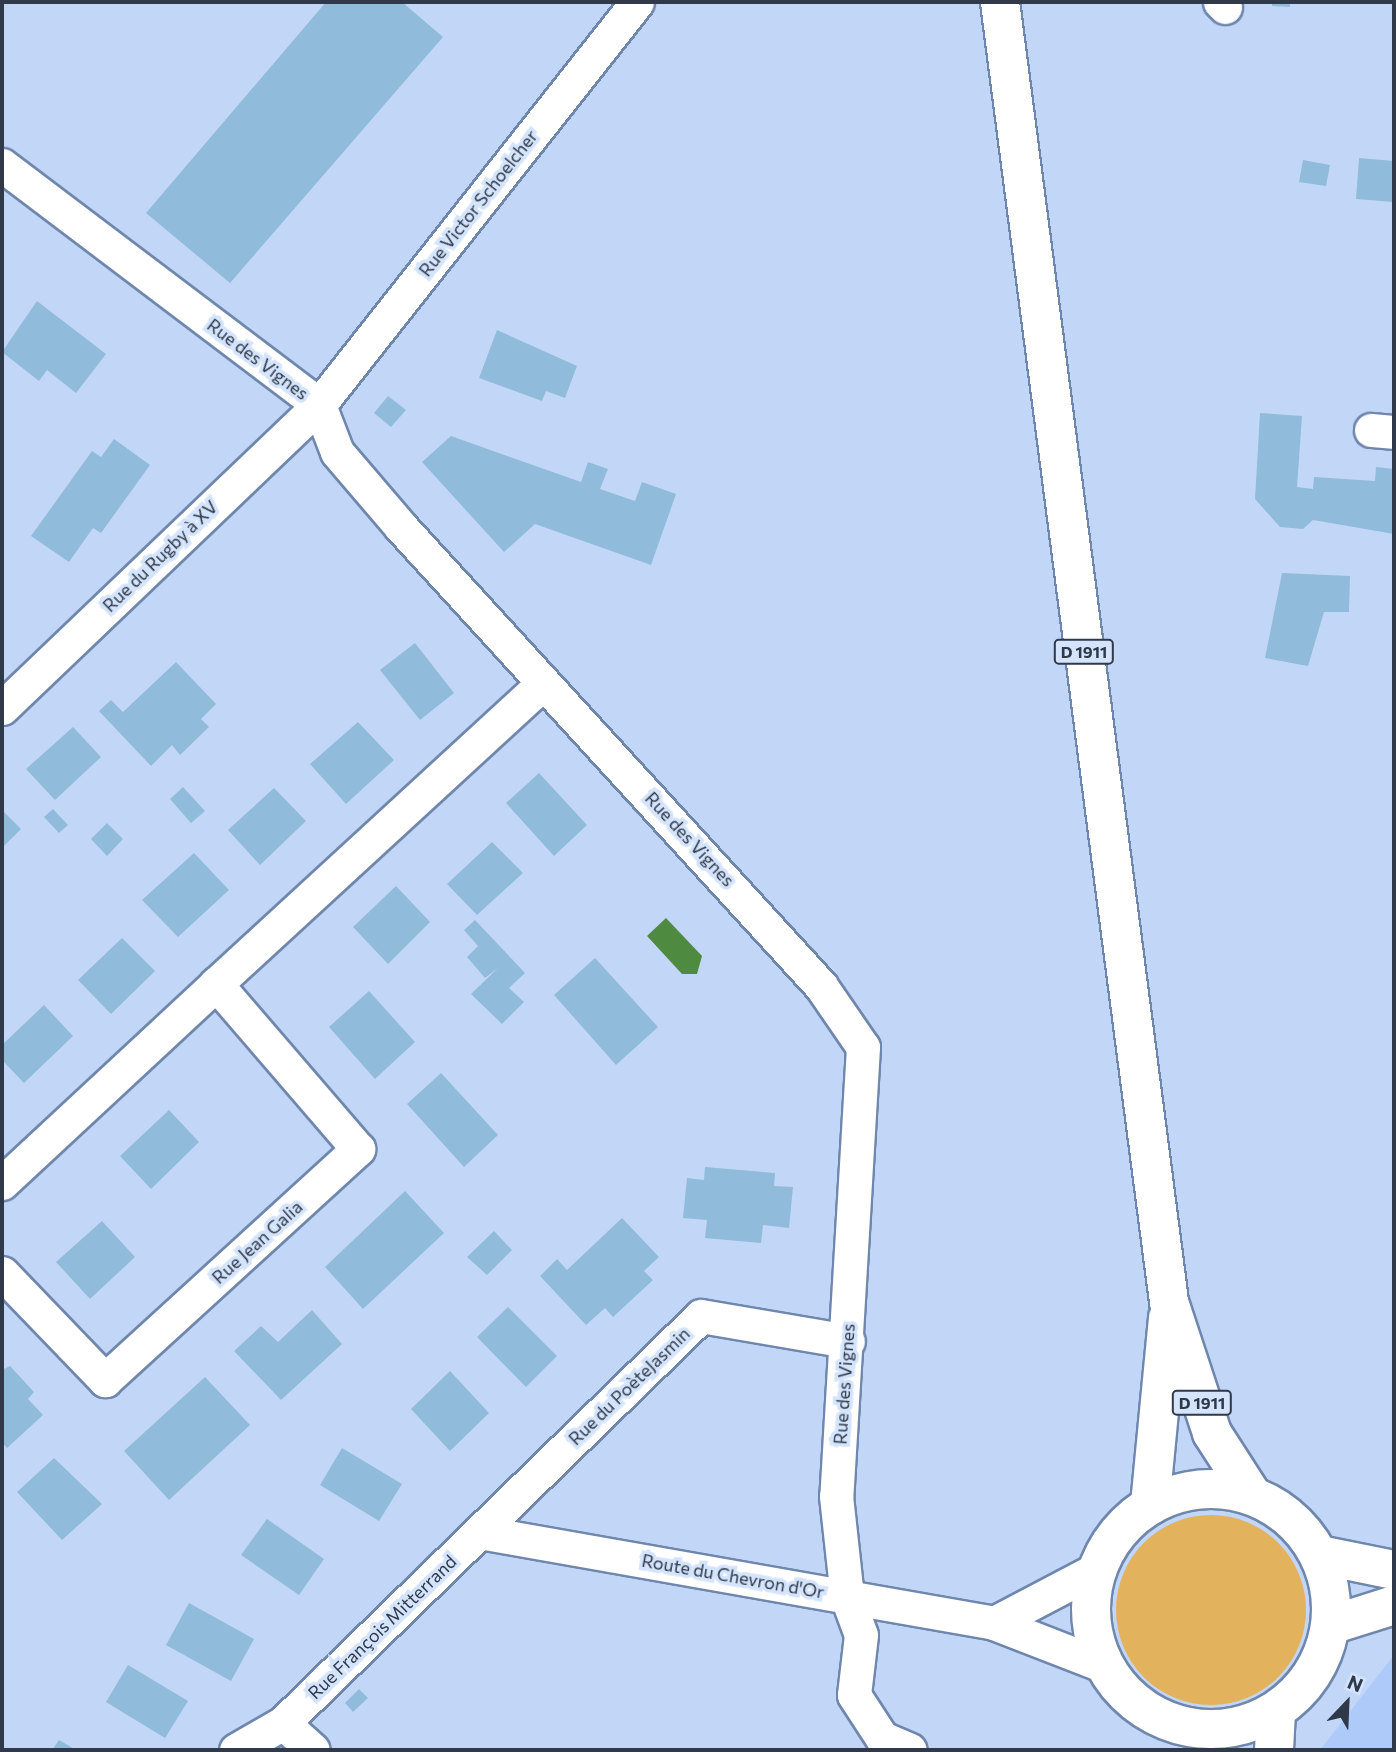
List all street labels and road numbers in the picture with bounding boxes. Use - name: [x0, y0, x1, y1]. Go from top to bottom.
- street label: Rue Victor Schoelcher: [414, 125, 542, 281]
- street label: Rue des Vignes: [203, 314, 313, 404]
- street label: Rue du Rugby à XV: [98, 496, 222, 616]
- road number: D 1911: [1052, 639, 1116, 664]
- street label: Rue des Vignes: [641, 787, 739, 891]
- street label: Rue Jean Galia: [207, 1196, 307, 1288]
- street label: Rue du PoèteJasmin: [564, 1323, 694, 1449]
- street label: Rue des Vignes: [829, 1323, 859, 1445]
- road number: D 1911: [1170, 1390, 1234, 1415]
- street label: Route du Chevron d'Or: [640, 1549, 826, 1603]
- street label: Rue François Mitterrand: [303, 1550, 461, 1704]

